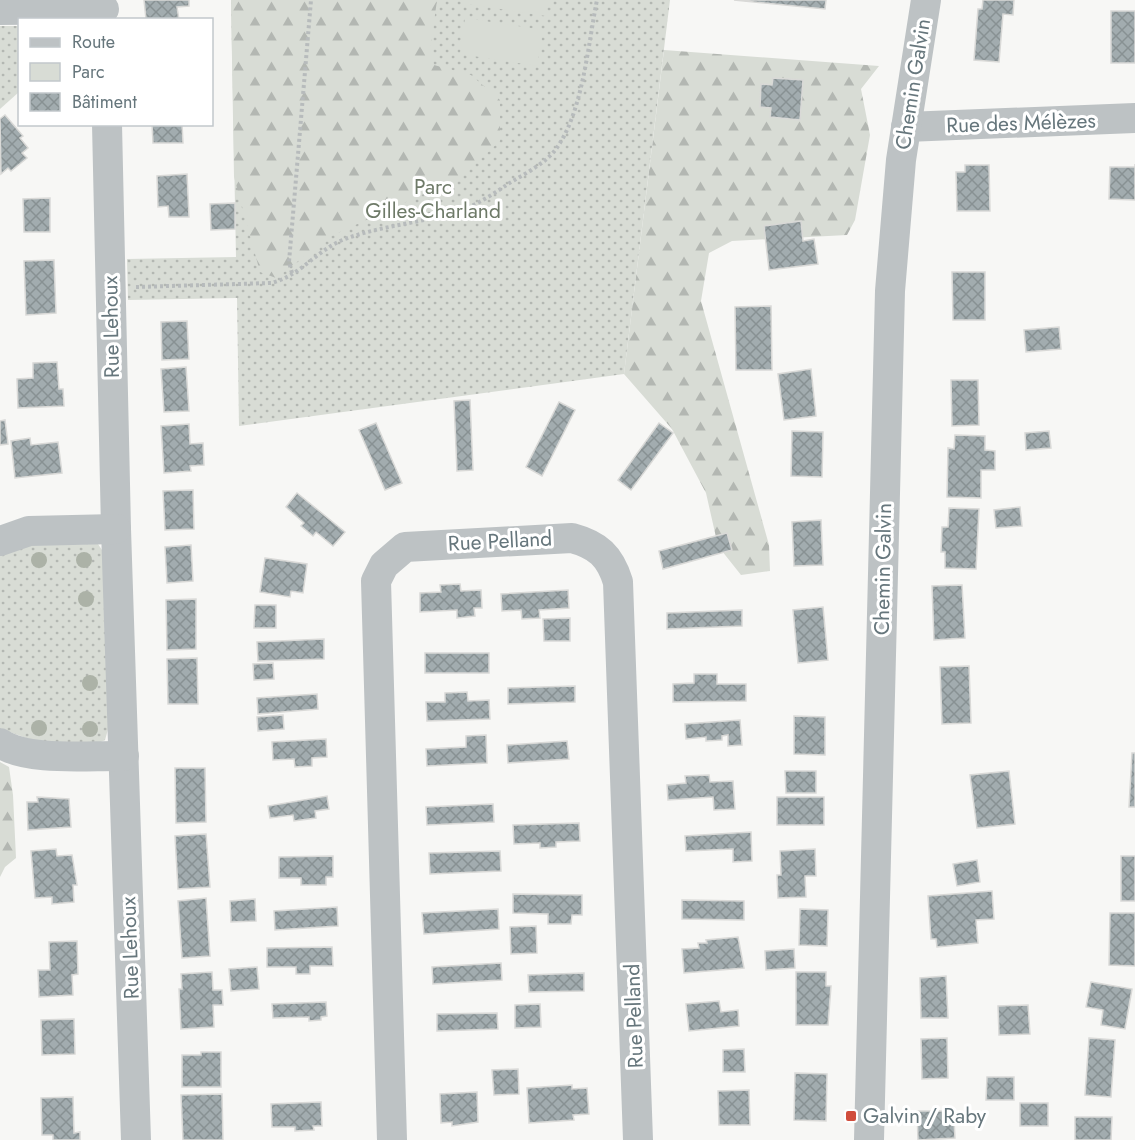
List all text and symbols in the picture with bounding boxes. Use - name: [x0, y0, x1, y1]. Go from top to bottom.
- street label: Chemin Galvin: [888, 16, 938, 152]
- legend: [18, 18, 213, 126]
- text: Route: [72, 29, 115, 55]
- text: Parc: [72, 59, 105, 85]
- text: Bâtiment: [72, 89, 138, 115]
- street label: Rue des Mélèzes: [946, 105, 1096, 141]
- park label: Parc Gilles-Charland: [365, 172, 501, 226]
- street label: Rue Lehoux: [95, 275, 127, 379]
- street label: Chemin Galvin: [867, 503, 899, 635]
- street label: Rue Pelland: [447, 523, 553, 559]
- street label: Rue Lehoux: [113, 896, 147, 1000]
- street label: Rue Pelland: [617, 963, 651, 1069]
- place label: Galvin / Raby: [863, 1101, 987, 1131]
- marker: Galvin / Raby: [844, 1109, 858, 1123]

